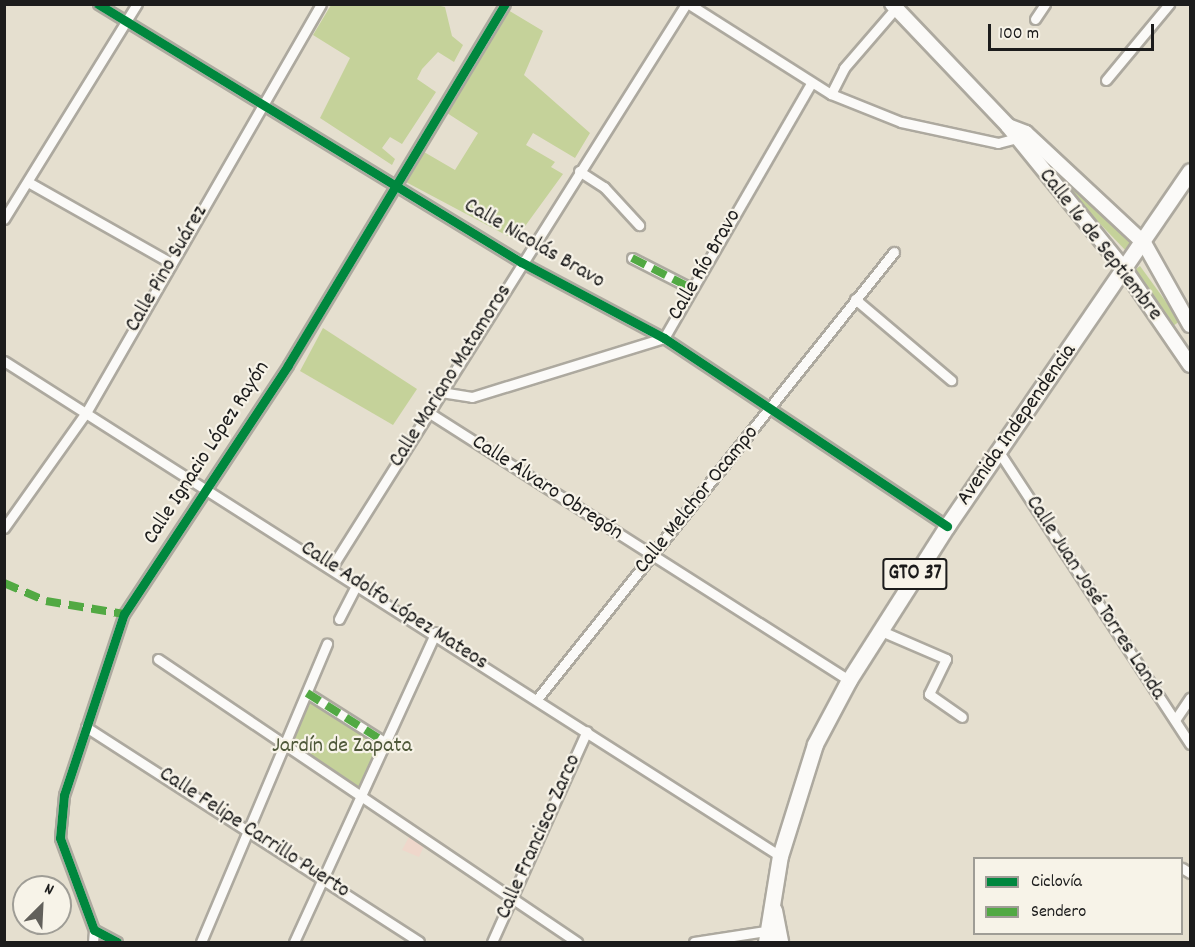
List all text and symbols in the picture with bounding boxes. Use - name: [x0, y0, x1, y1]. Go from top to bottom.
- scale bar: [991, 12, 1158, 50]
- text: 100 m: [999, 22, 1039, 47]
- street label: Calle 16 de Septiembre: [1032, 164, 1168, 326]
- street label: Calle Nicolás Bravo: [459, 193, 609, 295]
- street label: Calle Pino Suárez: [120, 201, 214, 337]
- street label: Calle Río Bravo: [663, 205, 747, 325]
- street label: Calle Mariano Matamoros: [384, 280, 518, 472]
- street label: Avenida Independencia: [951, 339, 1083, 511]
- street label: Calle Ignacio López Rayón: [138, 357, 276, 549]
- street label: Calle Melchor Ocampo: [629, 421, 765, 579]
- street label: Calle Álvaro Obregón: [466, 429, 628, 547]
- street label: Calle Juan José Torres Landa: [1019, 491, 1171, 705]
- street label: Calle Adolfo López Mateos: [295, 535, 493, 677]
- road number: GTO 37: [882, 556, 948, 592]
- park label: Jardín de Zapata: [272, 734, 412, 760]
- street label: Calle Francisco Zarco: [491, 751, 587, 923]
- street label: Calle Felipe Carrillo Puerto: [154, 761, 354, 905]
- legend: [973, 857, 1183, 935]
- text: Ciclovía: [1031, 870, 1082, 895]
- north arrow: [12, 875, 72, 935]
- text: N: [40, 878, 57, 902]
- text: Sendero: [1031, 900, 1086, 925]

